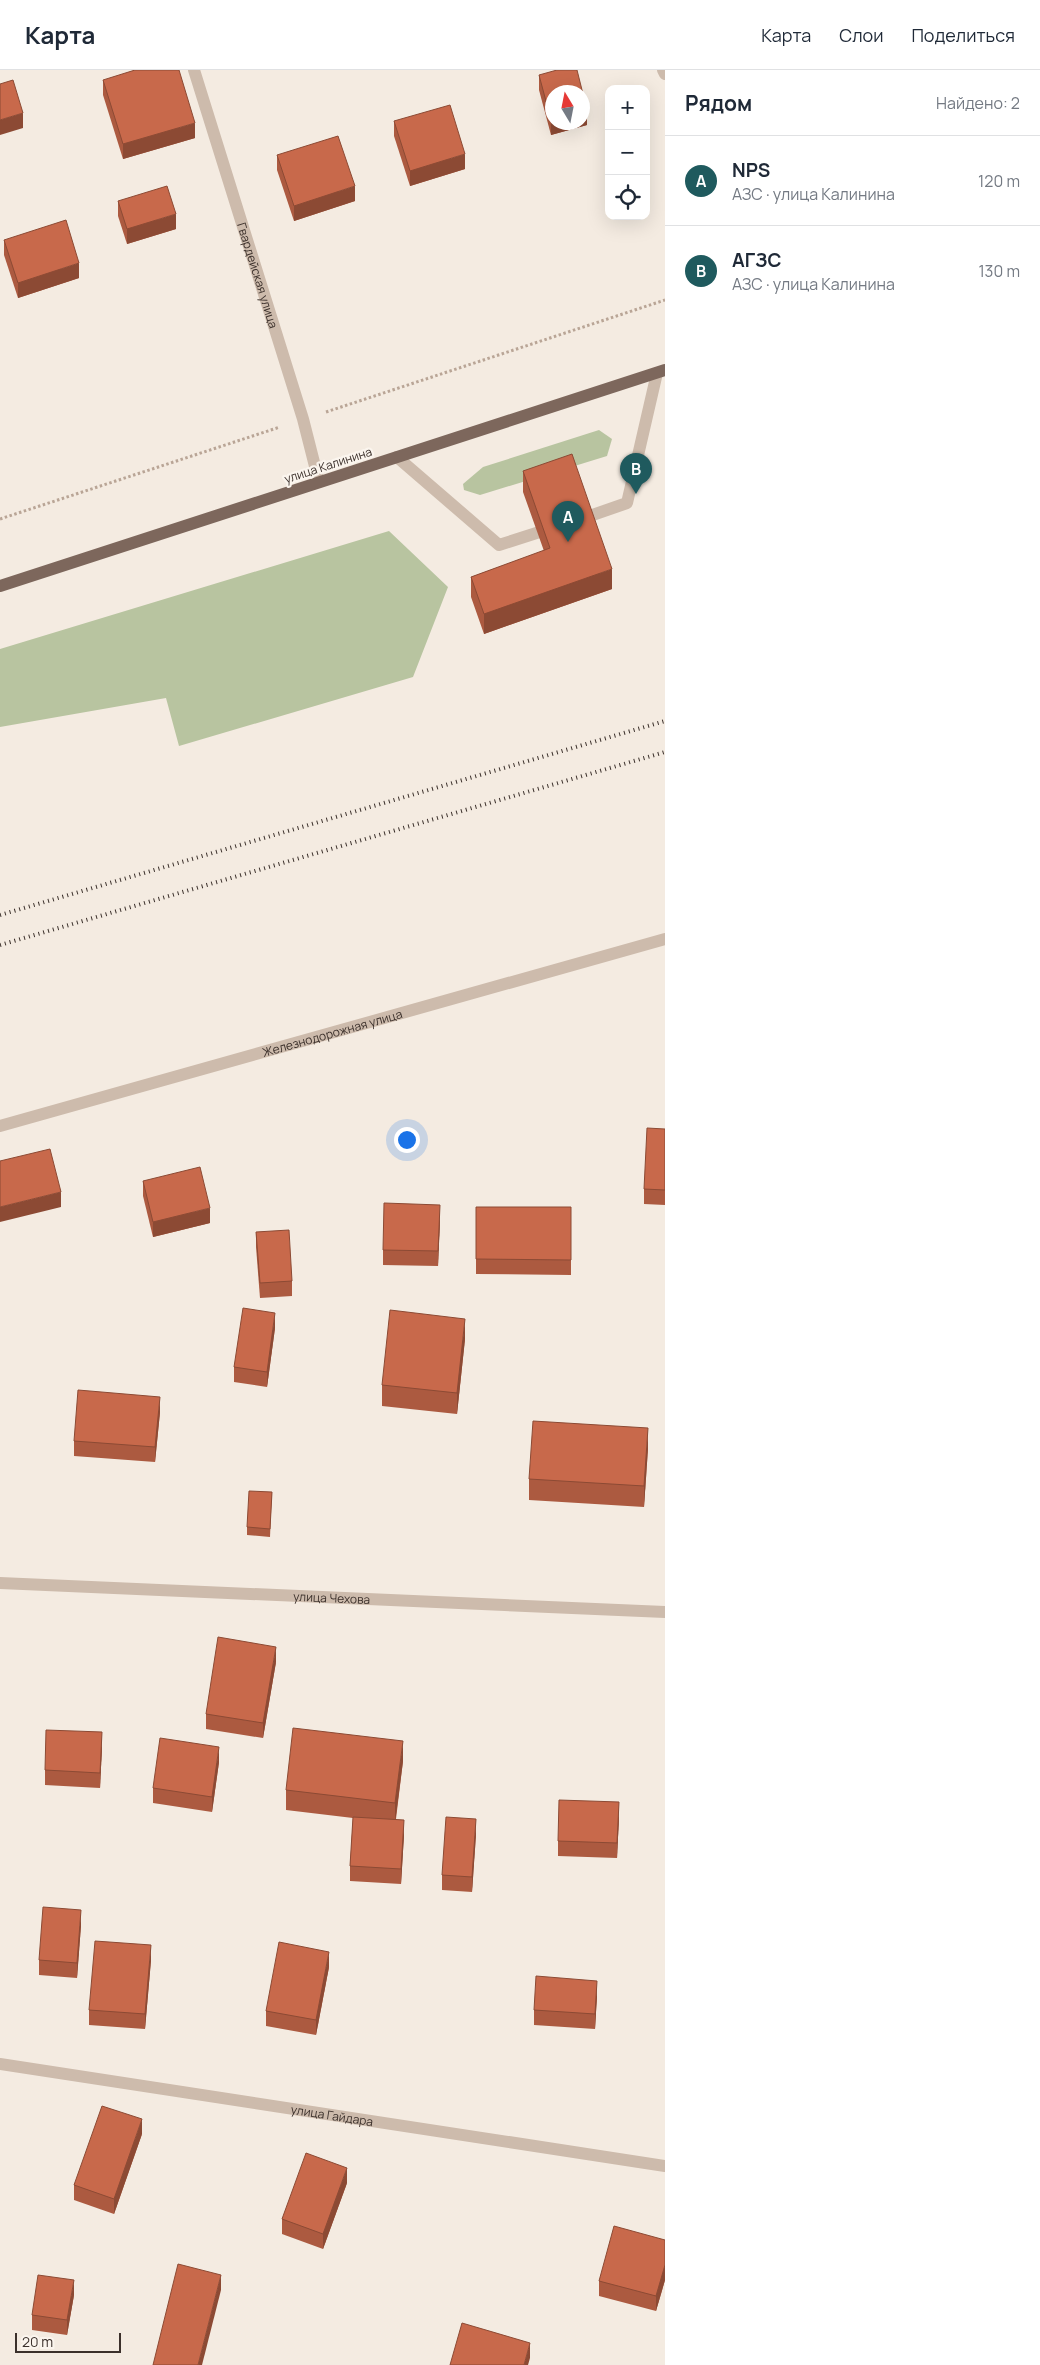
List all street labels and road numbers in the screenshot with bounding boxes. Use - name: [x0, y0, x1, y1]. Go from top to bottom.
- street label: Гвардейская улица: [234, 220, 283, 330]
- street label: улица Калинина: [282, 443, 374, 487]
- street label: Железнодорожная улица: [260, 1005, 404, 1060]
- street label: улица Чехова: [293, 1587, 371, 1608]
- street label: улица Гайдара: [290, 2100, 374, 2130]

